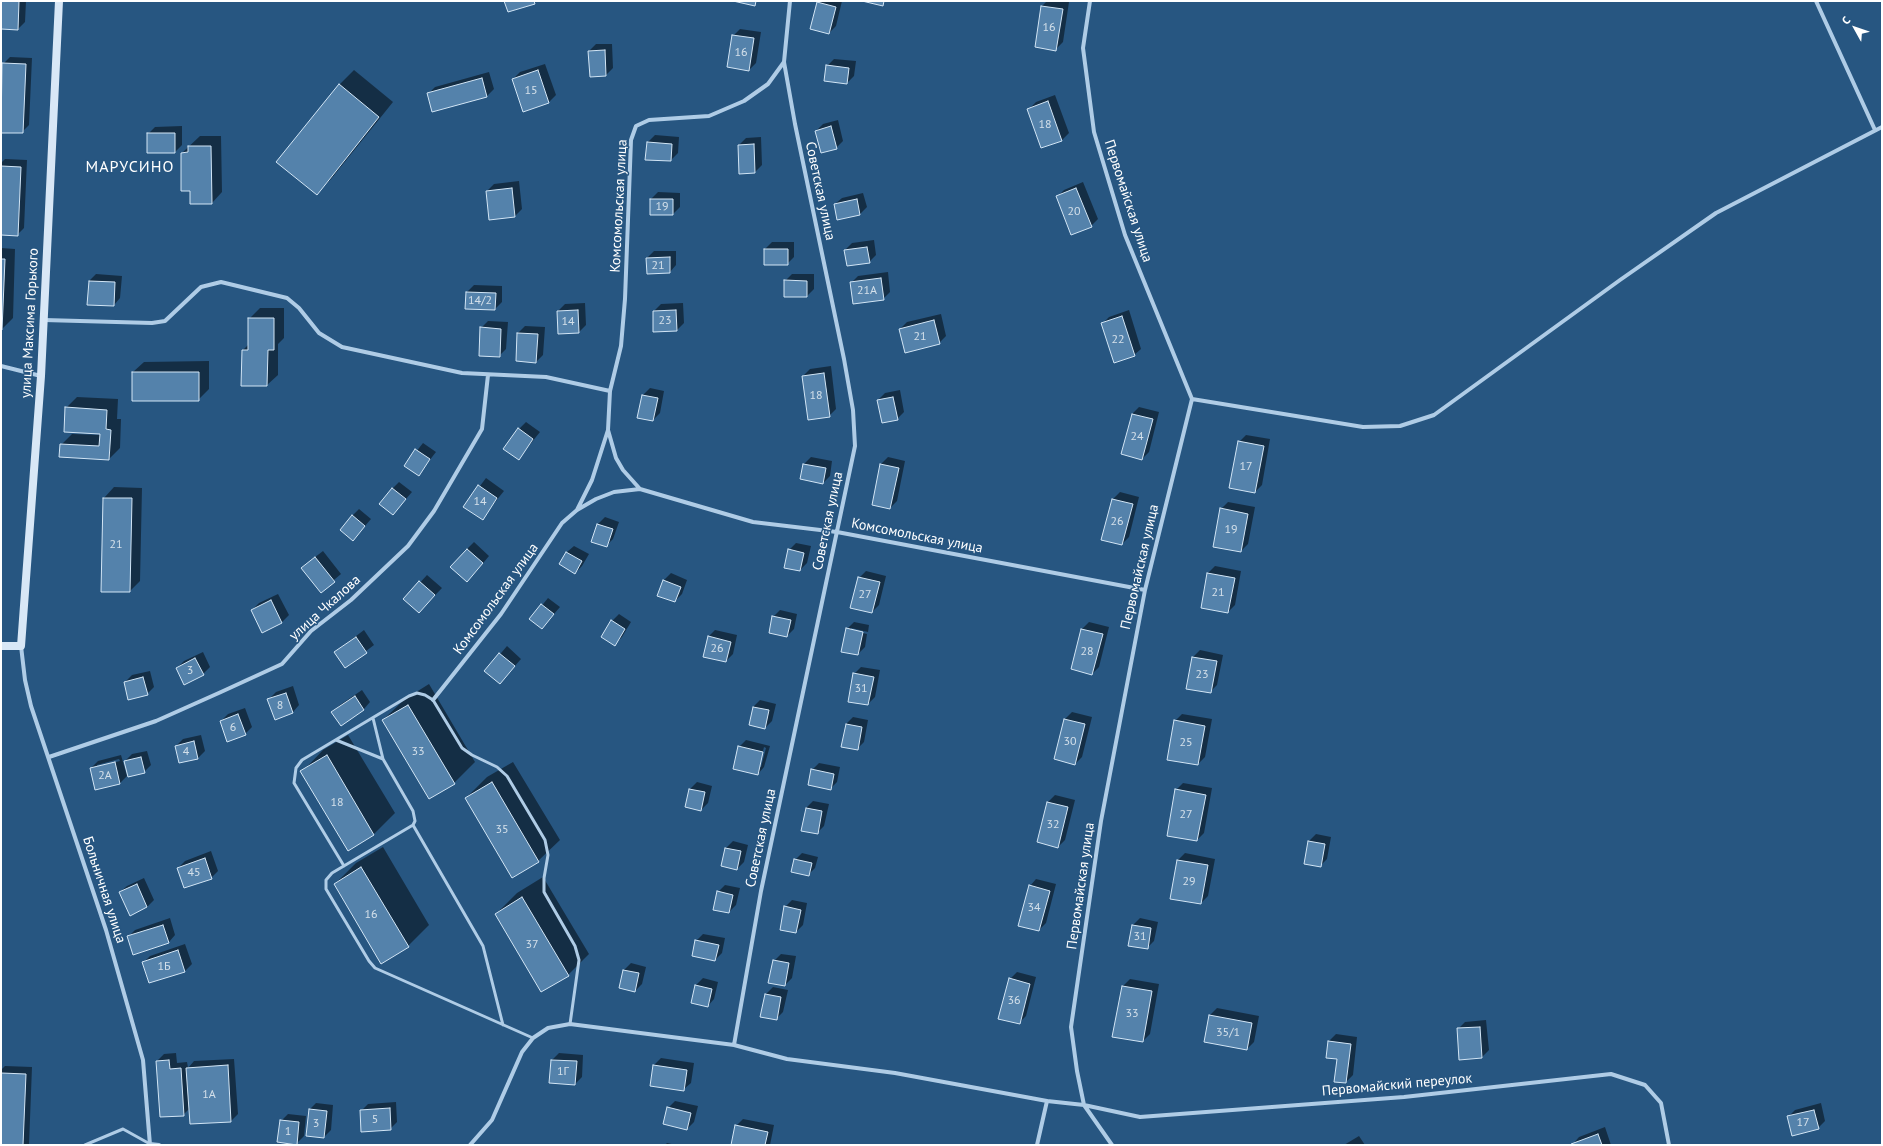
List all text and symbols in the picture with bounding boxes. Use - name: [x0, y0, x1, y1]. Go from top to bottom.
- north arrow: [1835, 8, 1875, 48]
- text: С: [1838, 13, 1853, 27]
- house number: 16: [1042, 21, 1056, 35]
- house number: 16: [734, 46, 748, 60]
- house number: 15: [524, 84, 538, 98]
- house number: 18: [1038, 118, 1052, 132]
- street label: Первомайская улица: [1100, 138, 1156, 264]
- street label: Комсомольская улица: [607, 139, 631, 273]
- street label: Советская улица: [801, 140, 839, 242]
- district label: МАРУСИНО: [86, 157, 174, 177]
- house number: 19: [655, 200, 669, 214]
- house number: 20: [1067, 205, 1081, 219]
- street label: улица Максима Горького: [18, 248, 42, 398]
- house number: 21: [651, 259, 665, 273]
- house number: 21А: [857, 284, 877, 298]
- house number: 14/2: [468, 294, 492, 308]
- house number: 23: [658, 314, 672, 328]
- house number: 14: [561, 315, 575, 329]
- house number: 21: [913, 330, 927, 344]
- house number: 22: [1111, 333, 1125, 347]
- house number: 18: [809, 389, 823, 403]
- house number: 24: [1130, 430, 1144, 444]
- house number: 17: [1239, 460, 1253, 474]
- street label: Советская улица: [809, 470, 847, 572]
- house number: 14: [473, 495, 487, 509]
- street label: Первомайская улица: [1117, 503, 1163, 631]
- street label: Комсомольская улица: [850, 515, 984, 557]
- house number: 26: [1110, 515, 1124, 529]
- house number: 19: [1224, 523, 1238, 537]
- house number: 21: [109, 538, 123, 552]
- street label: Комсомольская улица: [450, 540, 542, 658]
- street label: улица Чкалова: [286, 572, 364, 644]
- house number: 21: [1211, 586, 1225, 600]
- house number: 27: [858, 588, 872, 602]
- house number: 26: [710, 642, 724, 656]
- house number: 28: [1080, 645, 1094, 659]
- house number: 3: [187, 664, 193, 678]
- house number: 23: [1195, 668, 1209, 682]
- house number: 31: [854, 682, 868, 696]
- house number: 8: [277, 699, 283, 713]
- house number: 6: [230, 721, 236, 735]
- house number: 30: [1063, 735, 1077, 749]
- house number: 25: [1179, 736, 1193, 750]
- house number: 4: [183, 745, 189, 759]
- house number: 33: [411, 745, 425, 759]
- house number: 2А: [98, 769, 112, 783]
- street label: Советская улица: [742, 787, 780, 889]
- house number: 18: [330, 796, 344, 810]
- house number: 27: [1179, 808, 1193, 822]
- house number: 32: [1046, 818, 1060, 832]
- street label: Первомайская улица: [1064, 821, 1098, 951]
- house number: 35: [495, 823, 509, 837]
- street label: Больничная улица: [79, 835, 129, 945]
- house number: 45: [187, 866, 201, 880]
- house number: 29: [1182, 875, 1196, 889]
- house number: 34: [1027, 901, 1041, 915]
- house number: 16: [364, 908, 378, 922]
- house number: 31: [1133, 930, 1147, 944]
- house number: 37: [525, 938, 539, 952]
- house number: 1Б: [157, 960, 171, 974]
- house number: 36: [1007, 994, 1021, 1008]
- house number: 33: [1125, 1007, 1139, 1021]
- house number: 35/1: [1216, 1026, 1240, 1040]
- house number: 1Г: [557, 1065, 569, 1079]
- street label: Первомайский переулок: [1321, 1070, 1473, 1100]
- house number: 1А: [202, 1088, 216, 1102]
- house number: 5: [372, 1113, 378, 1127]
- house number: 17: [1796, 1116, 1810, 1130]
- house number: 3: [313, 1117, 319, 1131]
- house number: 1: [285, 1125, 291, 1139]

